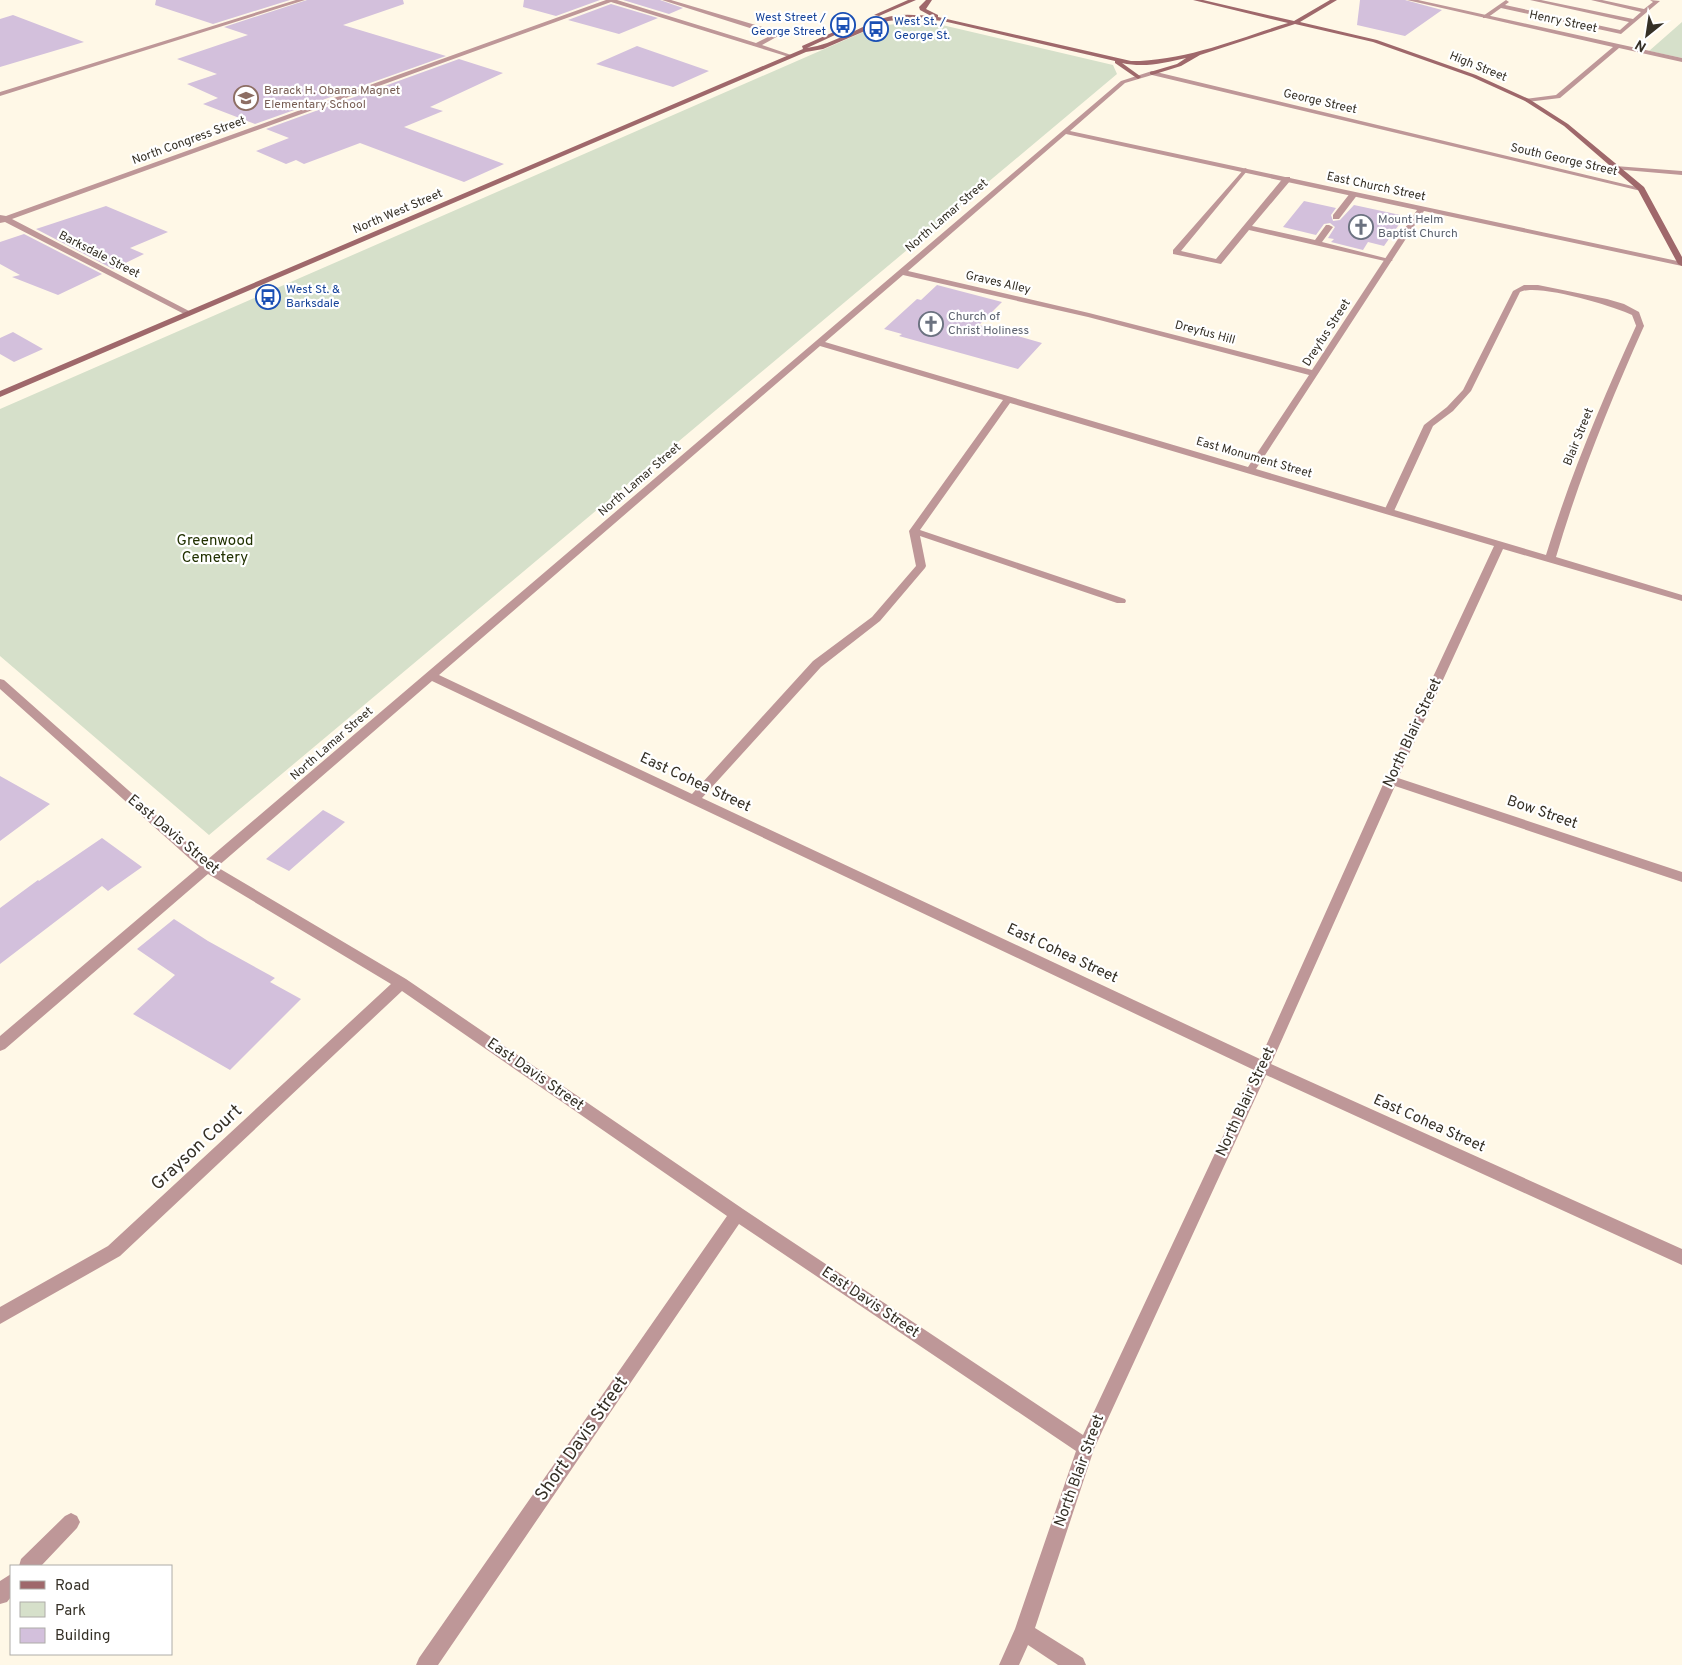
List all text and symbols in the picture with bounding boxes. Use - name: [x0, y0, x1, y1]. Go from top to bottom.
- street label: Henry Street: [1528, 7, 1598, 37]
- place label: West Street / George Street: [751, 10, 826, 40]
- north arrow: [1622, 10, 1672, 60]
- bus stop icon: West Street / George Street: [830, 12, 856, 38]
- place label: West St. / George St.: [894, 14, 950, 44]
- bus stop icon: West St. / George St.: [863, 16, 889, 42]
- text: N: [1633, 35, 1650, 55]
- street label: High Street: [1447, 48, 1509, 86]
- place label: Barack H. Obama Magnet Elementary School: [264, 83, 400, 113]
- school or university icon: Barack H. Obama Magnet Elementary School: [233, 85, 259, 111]
- street label: George Street: [1282, 86, 1358, 118]
- street label: North Congress Street: [130, 113, 248, 169]
- street label: South George Street: [1509, 140, 1619, 180]
- street label: East Church Street: [1325, 169, 1427, 205]
- street label: North Lamar Street: [902, 176, 992, 256]
- street label: North West Street: [351, 186, 445, 238]
- place label: Mount Helm Baptist Church: [1378, 212, 1458, 242]
- church icon: Mount Helm Baptist Church: [1348, 214, 1374, 240]
- street label: Barksdale Street: [56, 228, 142, 282]
- street label: Graves Alley: [964, 268, 1032, 298]
- place label: West St. & Barksdale: [286, 282, 340, 312]
- bus stop icon: West St. & Barksdale: [255, 284, 281, 310]
- street label: Dreyfus Street: [1299, 296, 1355, 370]
- place label: Church of Christ Holiness: [948, 309, 1029, 339]
- church icon: Church of Christ Holiness: [918, 311, 944, 337]
- street label: Dreyfus Hill: [1173, 317, 1237, 349]
- street label: Blair Street: [1560, 406, 1598, 468]
- street label: East Monument Street: [1194, 434, 1314, 482]
- street label: North Lamar Street: [595, 440, 685, 520]
- park label: Greenwood Cemetery: [177, 532, 253, 568]
- street label: North Blair Street: [1379, 675, 1447, 791]
- street label: North Lamar Street: [287, 704, 377, 784]
- street label: East Cohea Street: [636, 749, 754, 817]
- street label: East Davis Street: [123, 791, 223, 879]
- street label: Bow Street: [1504, 792, 1580, 834]
- street label: East Cohea Street: [1003, 920, 1121, 988]
- street label: East Davis Street: [483, 1035, 587, 1115]
- street label: North Blair Street: [1212, 1044, 1280, 1160]
- street label: East Cohea Street: [1370, 1091, 1488, 1157]
- street label: Grayson Court: [147, 1100, 247, 1196]
- street label: East Davis Street: [817, 1263, 923, 1343]
- street label: Short Davis Street: [530, 1372, 634, 1506]
- street label: North Blair Street: [1051, 1412, 1109, 1530]
- legend: [10, 1565, 172, 1655]
- text: Road: [55, 1577, 90, 1596]
- text: Park: [55, 1602, 86, 1621]
- text: Building: [55, 1627, 110, 1646]

